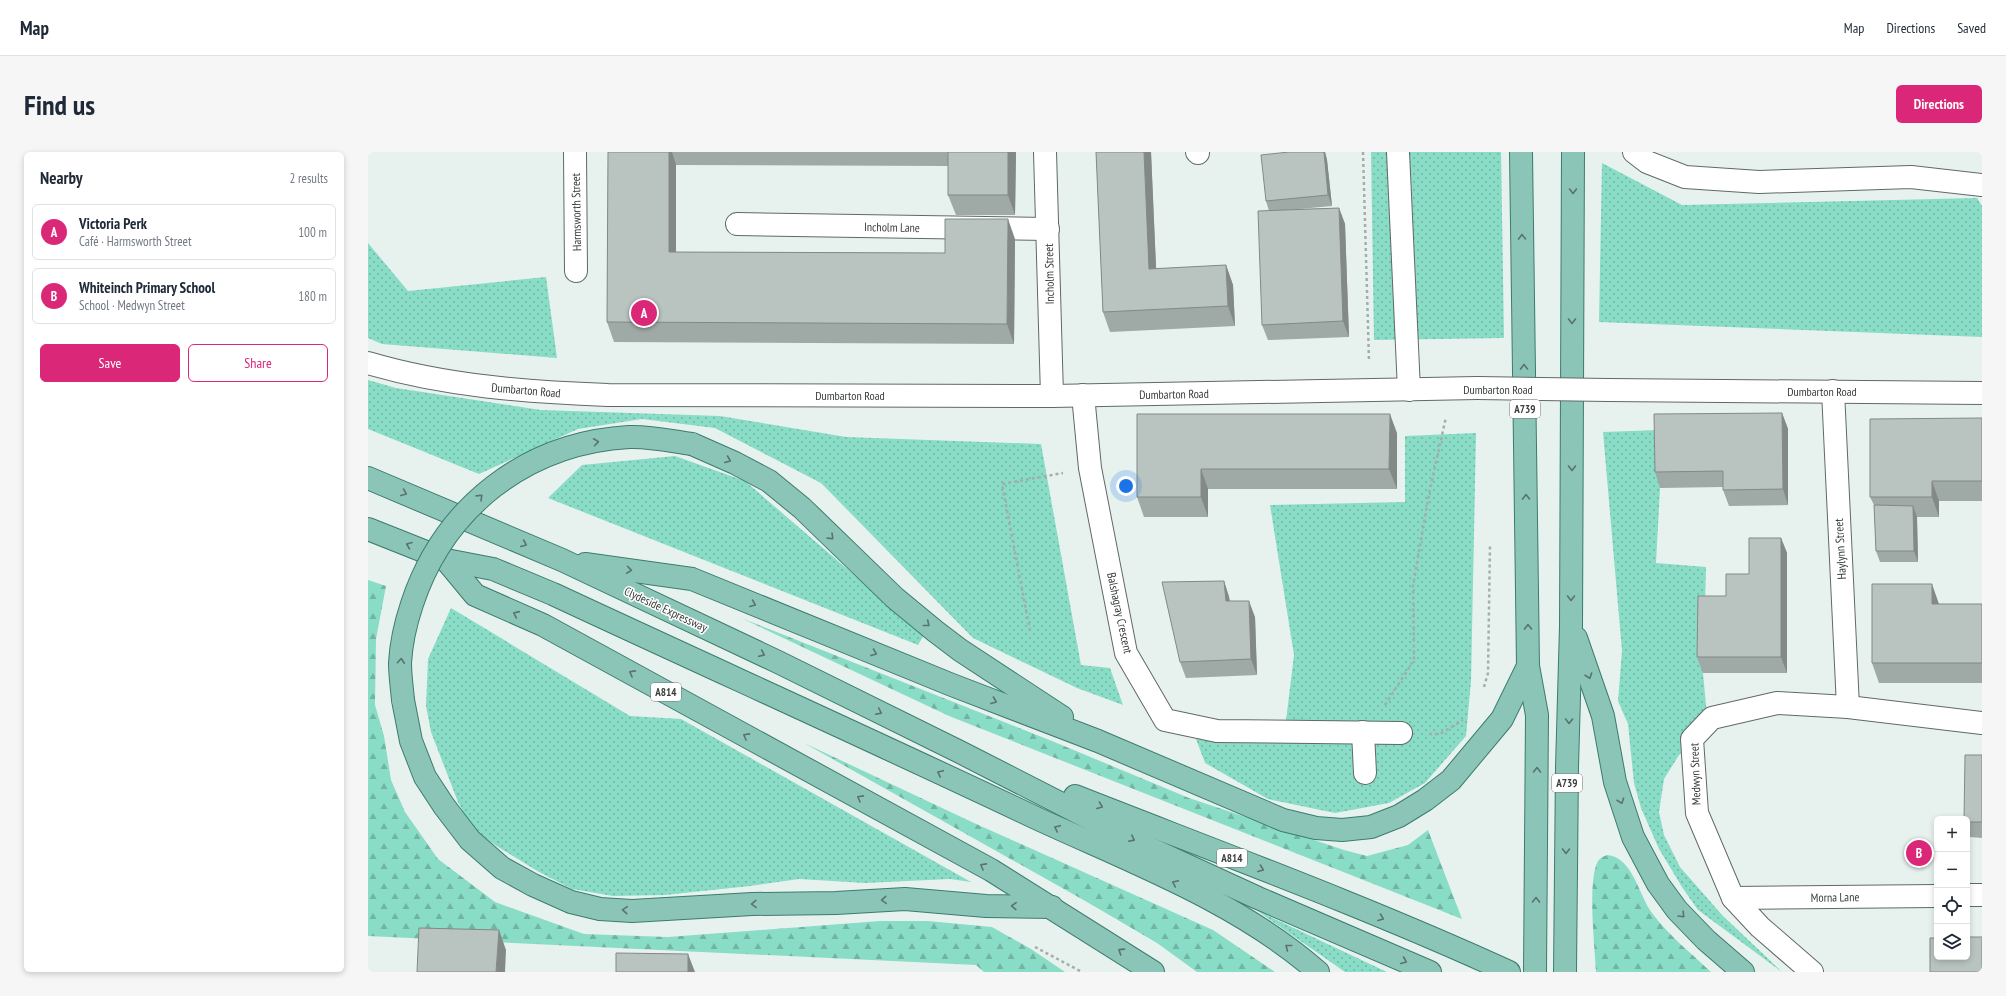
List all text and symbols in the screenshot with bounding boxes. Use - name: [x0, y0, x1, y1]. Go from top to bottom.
- text: Map: [20, 16, 49, 40]
- text: Map: [1844, 19, 1864, 37]
- text: Directions: [1886, 19, 1935, 37]
- text: Saved: [1957, 19, 1986, 37]
- button: Directions: [1896, 85, 1982, 123]
- text: Find us: [24, 86, 95, 123]
- text: Nearby: [40, 167, 83, 189]
- text: 2 results: [289, 170, 328, 187]
- street label: Harmsworth Street: [568, 172, 584, 251]
- one-way arrow: [1569, 188, 1577, 194]
- text: Victoria Perk: [79, 214, 147, 233]
- street label: Incholm Lane: [864, 219, 920, 235]
- text: A: [51, 224, 57, 241]
- text: 100 m: [298, 224, 327, 241]
- text: Café · Harmsworth Street: [79, 233, 191, 250]
- one-way arrow: [1518, 234, 1527, 240]
- street label: Incholm Street: [1041, 243, 1057, 305]
- text: Whiteinch Primary School: [79, 278, 215, 297]
- text: B: [51, 288, 57, 305]
- text: 180 m: [298, 288, 327, 305]
- text: School · Medwyn Street: [79, 297, 185, 314]
- pin: A: [631, 298, 657, 328]
- one-way arrow: [1568, 318, 1576, 324]
- button: Save: [40, 344, 180, 382]
- button: Share: [188, 344, 328, 382]
- one-way arrow: [1520, 364, 1528, 370]
- street label: Dumbarton Road: [491, 379, 561, 401]
- street label: Dumbarton Road: [1463, 382, 1533, 397]
- street label: Dumbarton Road: [1787, 384, 1857, 399]
- street label: Dumbarton Road: [1139, 386, 1209, 402]
- street label: Dumbarton Road: [815, 388, 885, 403]
- road number: A739: [1510, 400, 1540, 418]
- one-way arrow: [593, 438, 599, 447]
- one-way arrow: [724, 455, 731, 463]
- one-way arrow: [1568, 465, 1576, 471]
- your location: [1116, 476, 1136, 496]
- one-way arrow: [399, 488, 407, 496]
- one-way arrow: [475, 494, 483, 502]
- one-way arrow: [1522, 494, 1530, 500]
- street label: Haylynn Street: [1831, 517, 1849, 580]
- one-way arrow: [826, 532, 834, 540]
- one-way arrow: [519, 539, 527, 547]
- one-way arrow: [406, 542, 413, 550]
- one-way arrow: [626, 565, 632, 574]
- street label: Balshagray Crescent: [1104, 571, 1136, 656]
- street label: Clydeside Expressway: [622, 583, 711, 635]
- one-way arrow: [1567, 595, 1575, 601]
- one-way arrow: [750, 599, 757, 607]
- one-way arrow: [513, 610, 520, 618]
- one-way arrow: [923, 620, 930, 627]
- one-way arrow: [1524, 624, 1532, 630]
- one-way arrow: [870, 648, 877, 656]
- one-way arrow: [758, 649, 766, 657]
- one-way arrow: [397, 658, 406, 664]
- one-way arrow: [628, 671, 636, 678]
- one-way arrow: [1584, 672, 1592, 679]
- road number: A814: [651, 683, 681, 701]
- one-way arrow: [991, 696, 998, 704]
- one-way arrow: [875, 707, 882, 715]
- one-way arrow: [1564, 718, 1573, 724]
- one-way arrow: [743, 733, 750, 740]
- street label: Medwyn Street: [1686, 742, 1704, 805]
- one-way arrow: [1533, 767, 1541, 773]
- one-way arrow: [936, 770, 944, 778]
- road number: A739: [1552, 774, 1582, 792]
- one-way arrow: [857, 795, 864, 803]
- one-way arrow: [1617, 798, 1625, 805]
- one-way arrow: [1097, 802, 1104, 810]
- map controls: [1934, 816, 1970, 960]
- button: +: [1934, 816, 1970, 852]
- one-way arrow: [1054, 825, 1062, 833]
- one-way arrow: [1127, 835, 1135, 842]
- pin: B: [1906, 838, 1932, 868]
- one-way arrow: [1562, 848, 1570, 854]
- road number: A814: [1217, 849, 1247, 867]
- button: −: [1934, 852, 1970, 888]
- one-way arrow: [980, 863, 988, 870]
- one-way arrow: [1256, 864, 1264, 872]
- one-way arrow: [1172, 880, 1180, 888]
- button: locate: [1934, 888, 1970, 924]
- street label: Morna Lane: [1811, 889, 1859, 905]
- one-way arrow: [881, 895, 887, 904]
- one-way arrow: [1532, 897, 1540, 903]
- one-way arrow: [751, 899, 757, 908]
- one-way arrow: [1011, 902, 1017, 910]
- one-way arrow: [622, 906, 628, 915]
- one-way arrow: [1677, 910, 1685, 918]
- one-way arrow: [1377, 913, 1385, 921]
- button: layers: [1934, 924, 1970, 960]
- one-way arrow: [1285, 945, 1292, 952]
- one-way arrow: [1118, 949, 1125, 956]
- one-way arrow: [1399, 956, 1407, 964]

